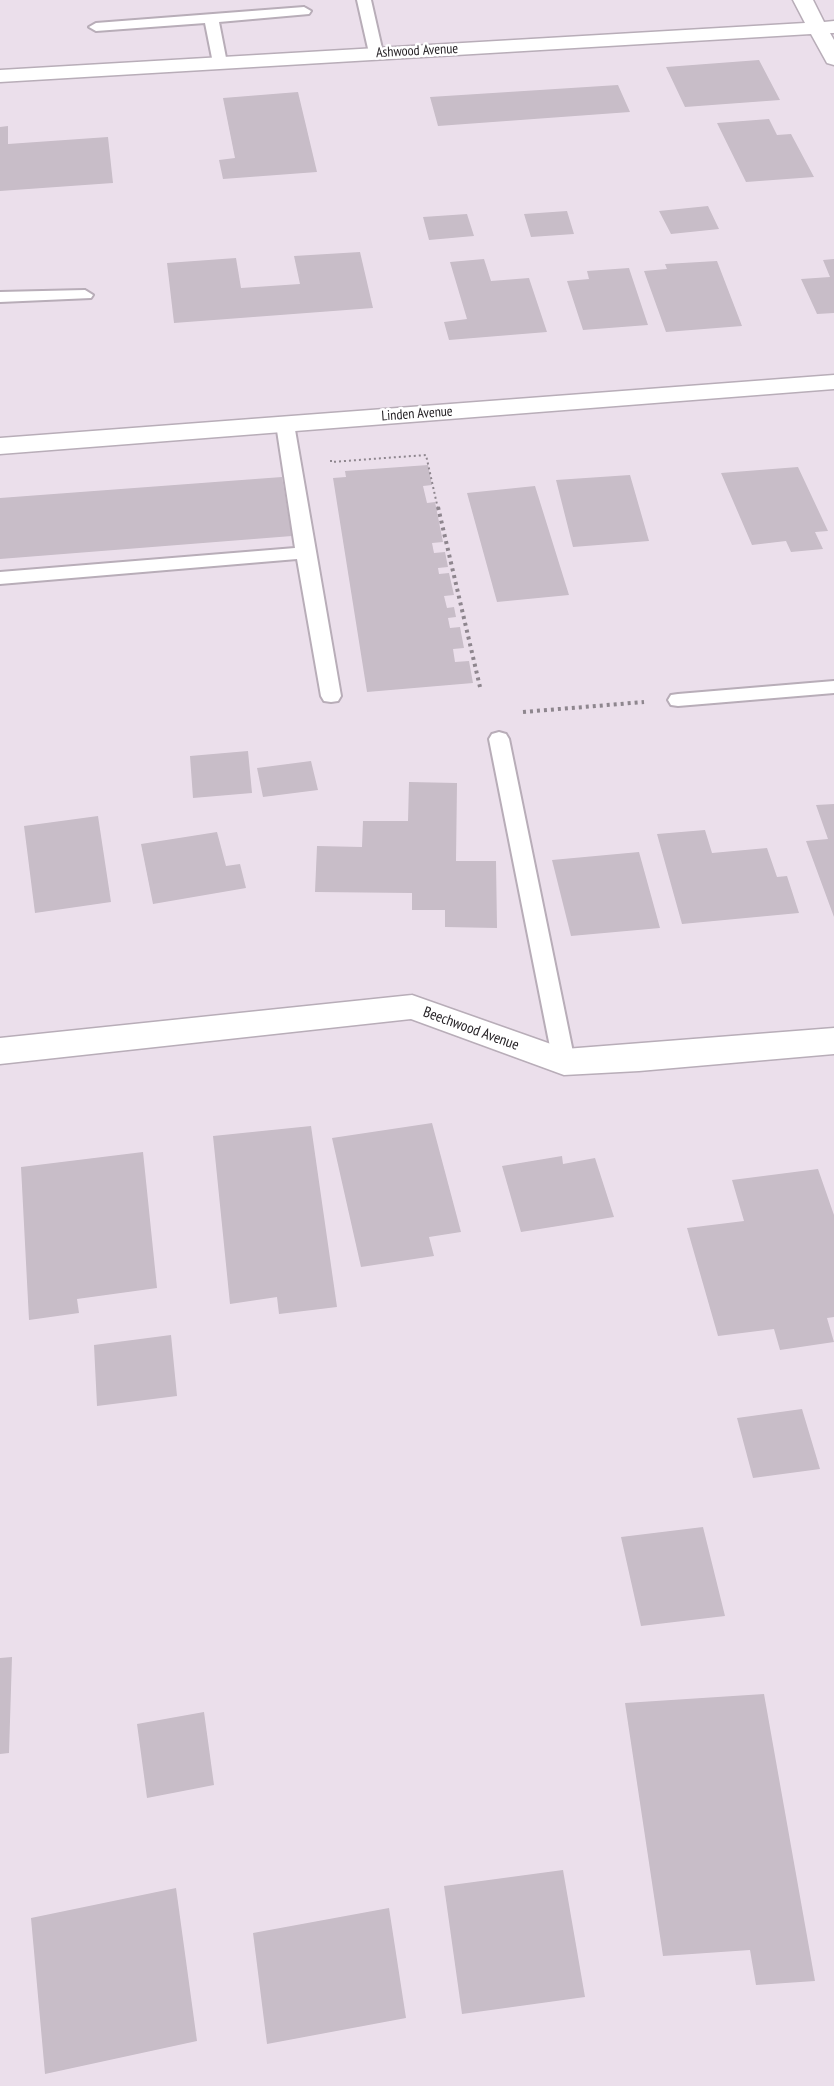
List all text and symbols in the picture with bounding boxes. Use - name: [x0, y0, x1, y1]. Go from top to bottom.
- street label: Ashwood Avenue: [376, 40, 458, 62]
- street label: Linden Avenue: [381, 403, 453, 425]
- street label: Beechwood Avenue: [421, 1003, 521, 1055]

